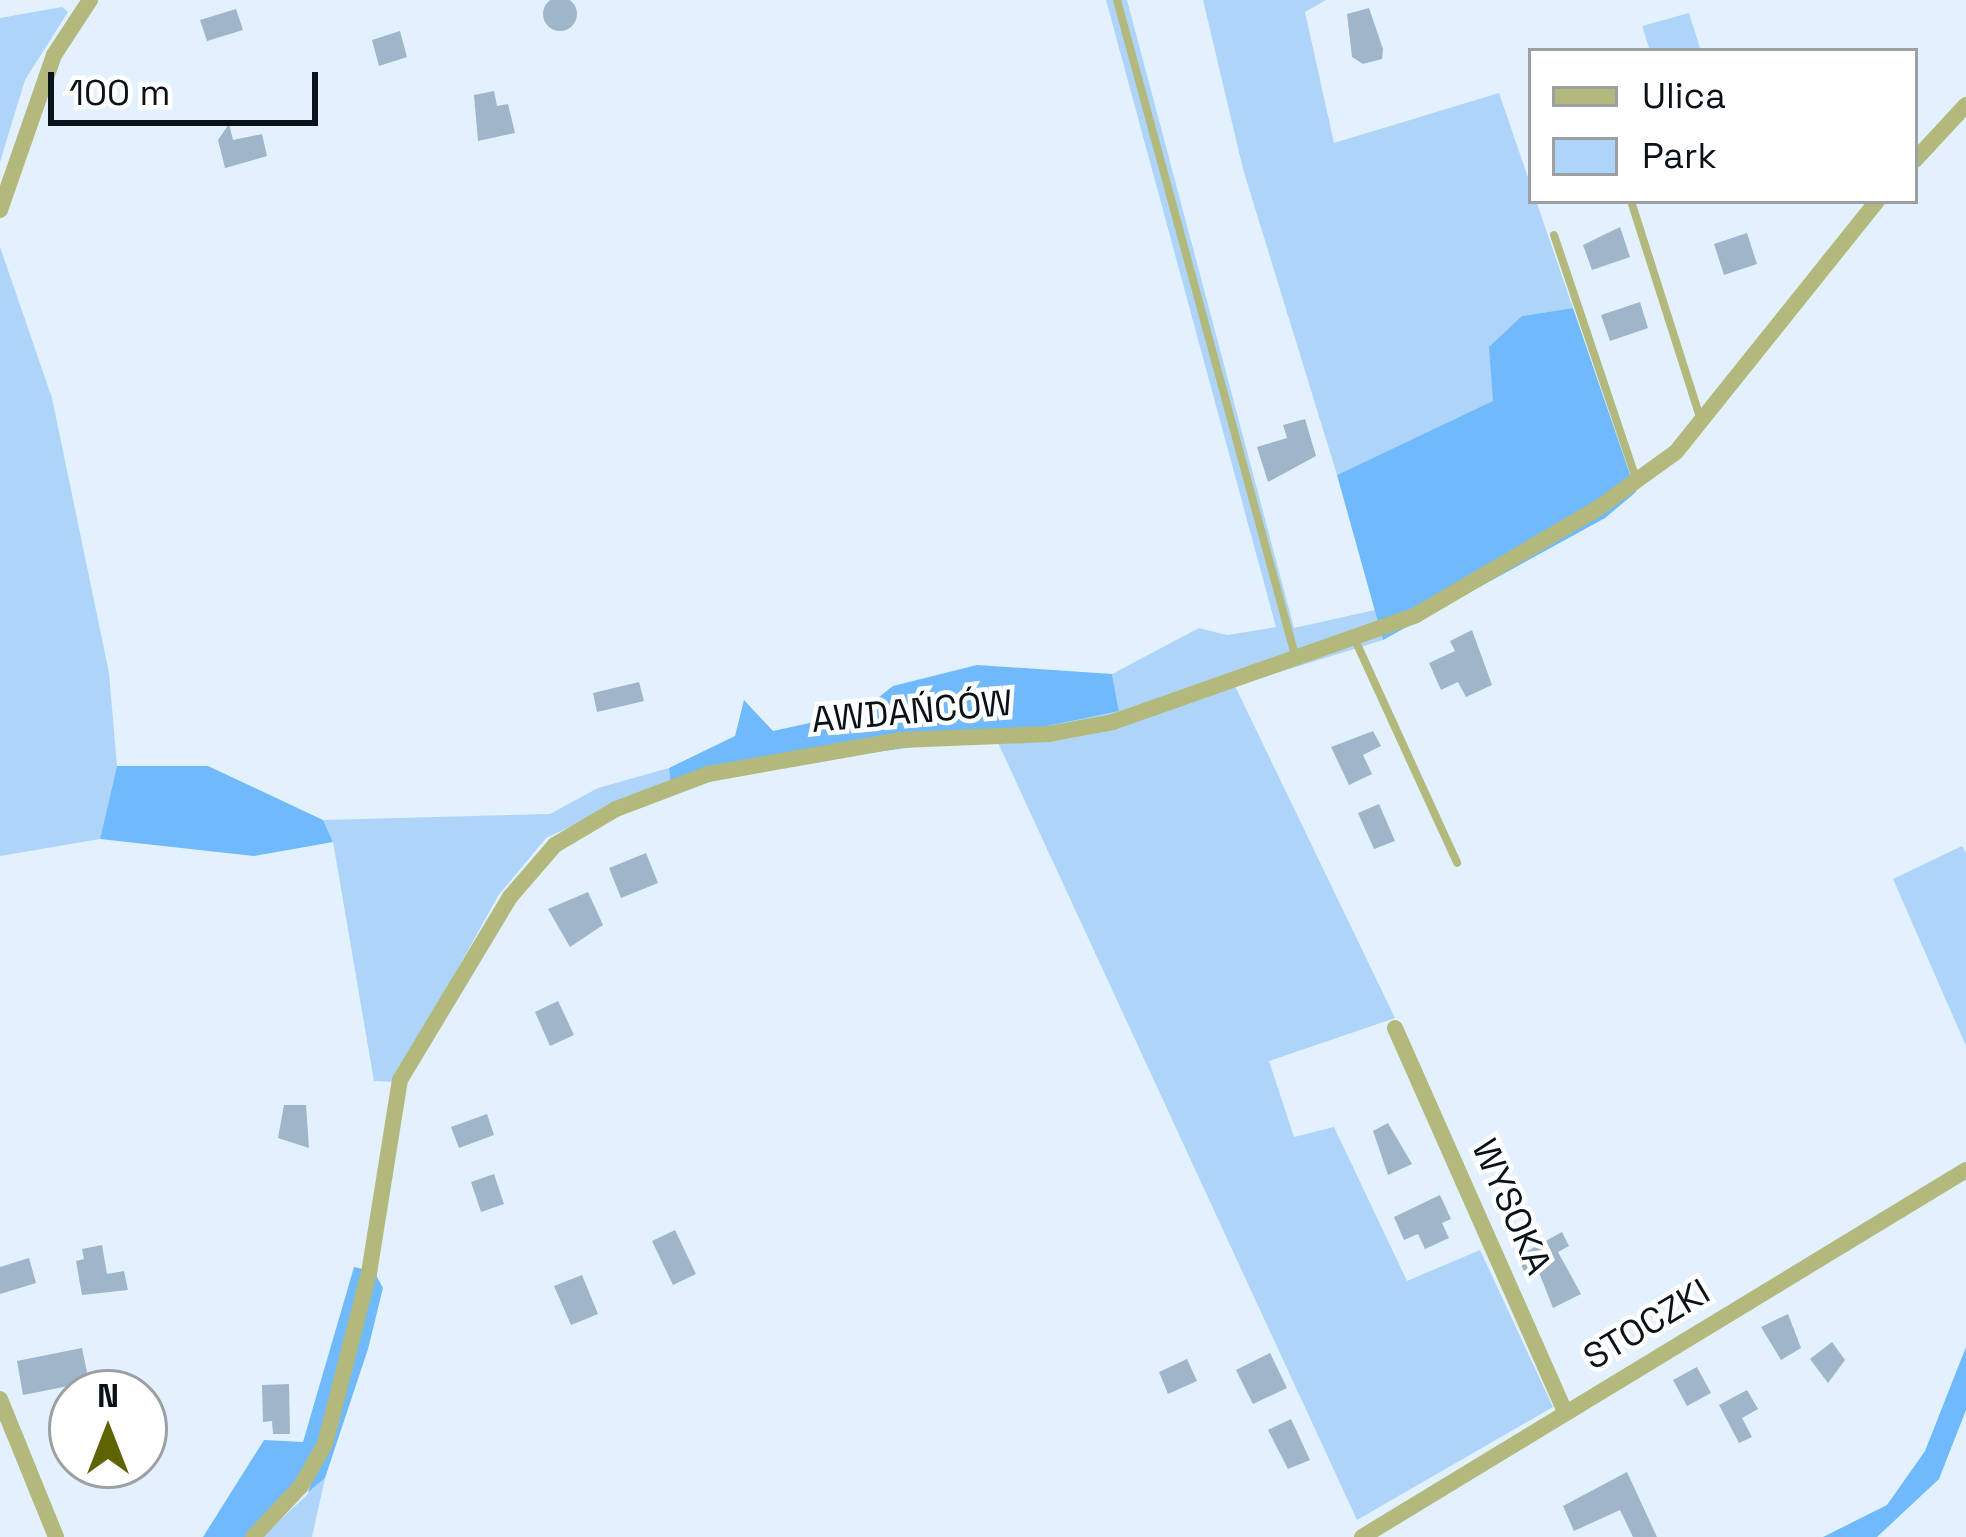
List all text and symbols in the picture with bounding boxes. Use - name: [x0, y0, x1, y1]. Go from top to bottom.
- scale bar: [54, 48, 324, 122]
- legend: [1528, 48, 1918, 204]
- text: 100 m: [69, 70, 170, 116]
- text: Ulica: [1642, 73, 1726, 119]
- text: Park: [1642, 133, 1717, 179]
- street label: AWDAŃCÓW: [810, 682, 1014, 742]
- street label: WYSOKA: [1462, 1133, 1560, 1281]
- street label: STOCZKI: [1576, 1271, 1718, 1379]
- north arrow: [48, 1369, 168, 1489]
- text: N: [97, 1375, 119, 1417]

